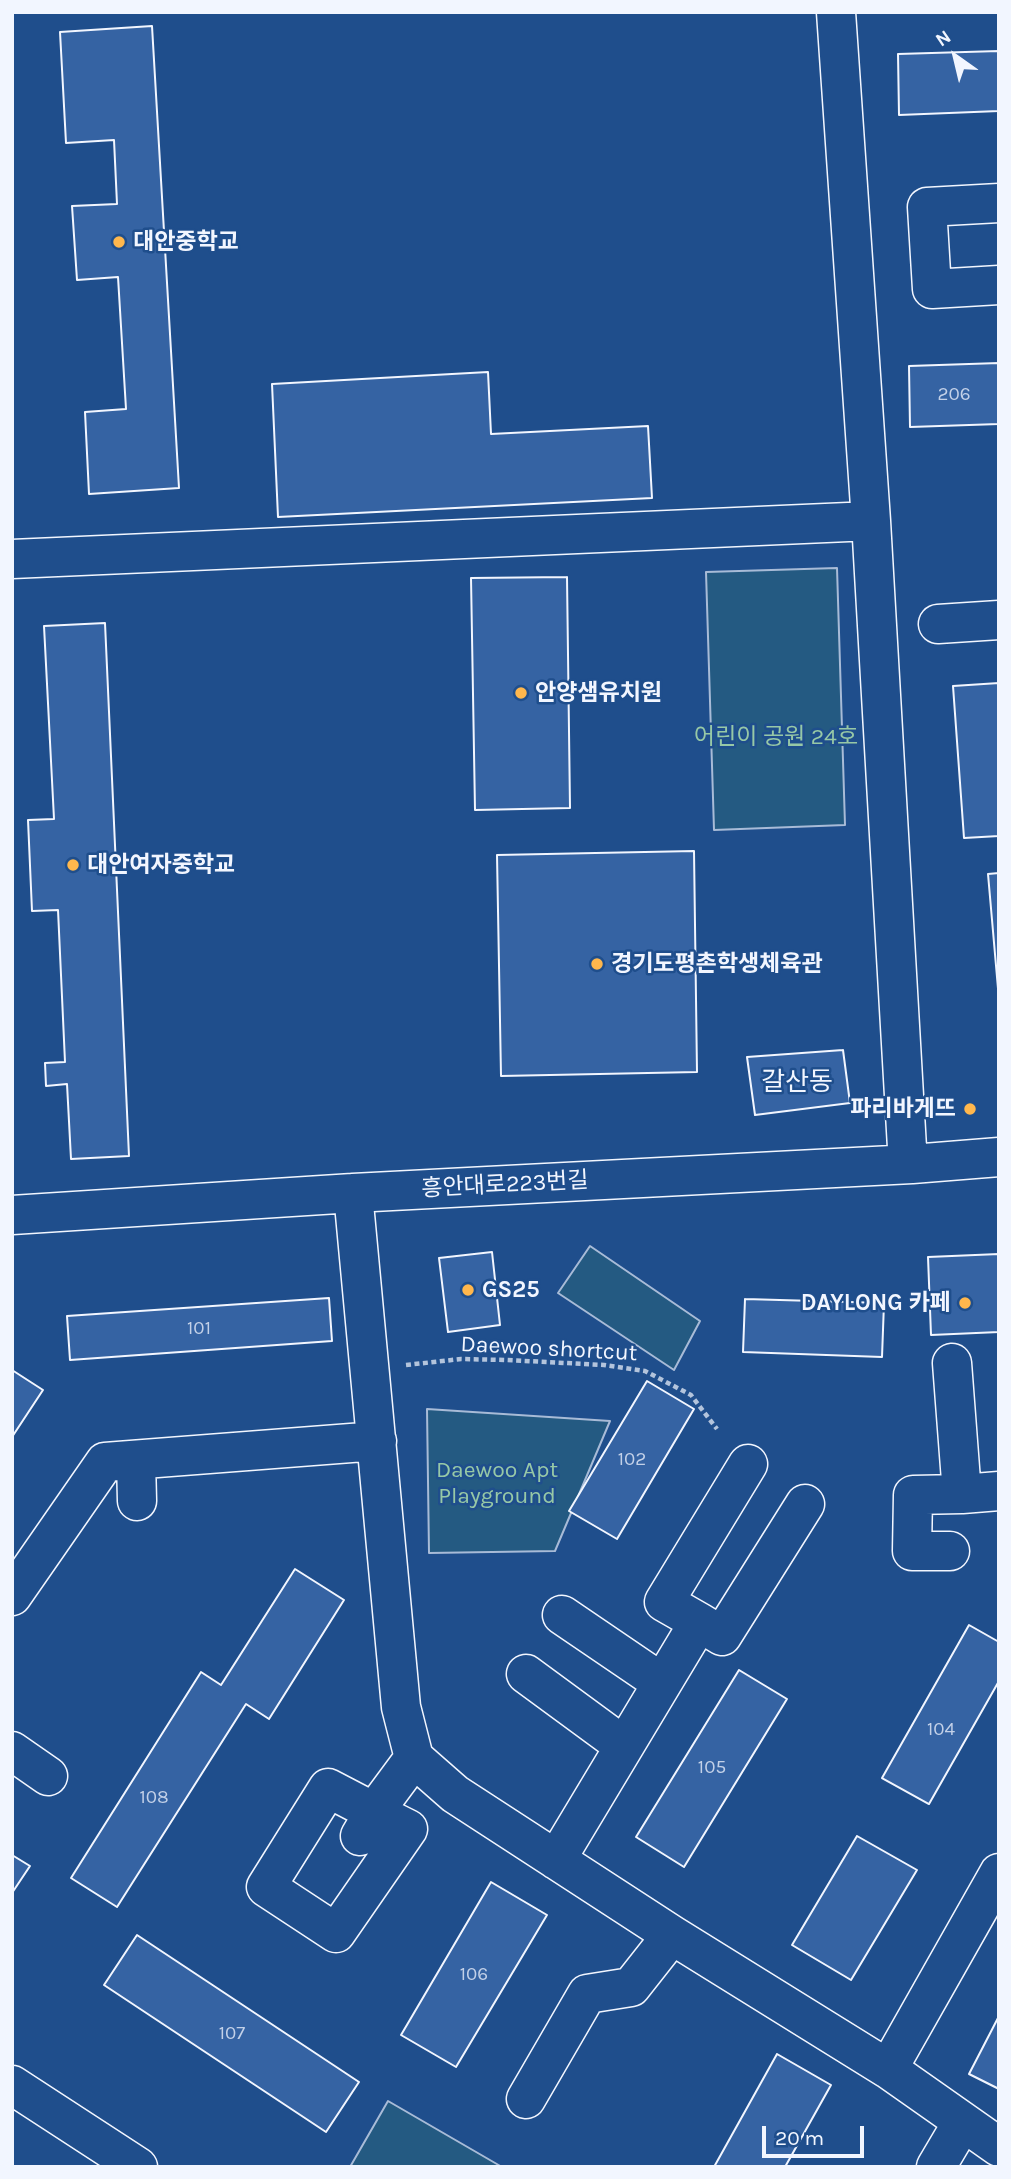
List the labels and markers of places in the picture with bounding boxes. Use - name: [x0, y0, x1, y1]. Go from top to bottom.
- place label: 대안중학교: [133, 228, 239, 256]
- marker: 대안중학교: [111, 234, 127, 250]
- place label: 안양샘유치원: [535, 679, 662, 707]
- marker: 안양샘유치원: [513, 685, 529, 701]
- place label: 대안여자중학교: [87, 851, 235, 879]
- marker: 대안여자중학교: [65, 857, 81, 873]
- place label: 경기도평촌학생체육관: [611, 950, 823, 978]
- marker: 경기도평촌학생체육관: [589, 956, 605, 972]
- place label: 파리바게뜨: [850, 1095, 956, 1123]
- marker: 파리바게뜨: [962, 1101, 978, 1117]
- place label: GS25: [482, 1276, 540, 1304]
- marker: GS25: [460, 1282, 476, 1298]
- place label: DAYLONG 카페: [801, 1289, 951, 1317]
- marker: DAYLONG 카페: [957, 1295, 973, 1311]

